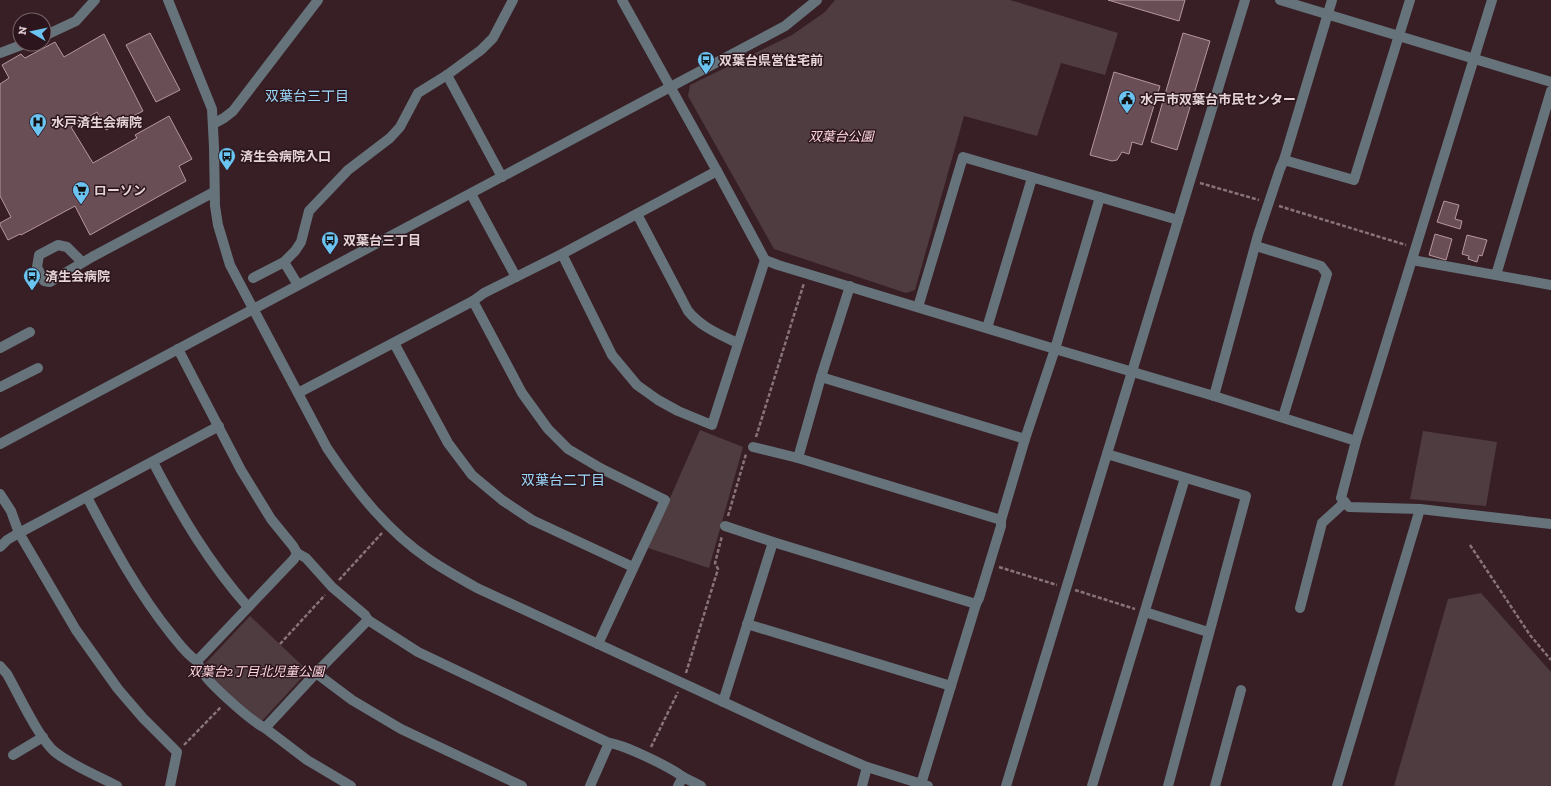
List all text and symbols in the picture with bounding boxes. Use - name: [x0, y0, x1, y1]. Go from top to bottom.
- north arrow: [12, 12, 52, 52]
- text: N: [16, 25, 30, 36]
- bus stop icon: 双葉台県営住宅前: [696, 50, 716, 75]
- place label: 双葉台県営住宅前: [719, 53, 823, 68]
- district label: 双葉台三丁目: [265, 88, 349, 105]
- public building icon: 水戸市双葉台市民センター: [1117, 89, 1137, 114]
- place label: 水戸市双葉台市民センター: [1140, 92, 1296, 107]
- hospital icon: 水戸済生会病院: [28, 112, 48, 137]
- place label: 水戸済生会病院: [51, 115, 142, 130]
- park label: 双葉台公園: [808, 129, 875, 144]
- bus stop icon: 済生会病院入口: [217, 146, 237, 171]
- place label: 済生会病院入口: [240, 149, 331, 164]
- supermarket icon: ローソン: [71, 180, 91, 205]
- place label: ローソン: [94, 183, 146, 198]
- bus stop icon: 双葉台三丁目: [320, 230, 340, 255]
- place label: 双葉台三丁目: [343, 233, 421, 248]
- bus stop icon: 済生会病院: [22, 266, 42, 291]
- place label: 済生会病院: [45, 269, 110, 284]
- district label: 双葉台二丁目: [521, 472, 605, 489]
- park label: 双葉台2丁目北児童公園: [188, 664, 326, 679]

